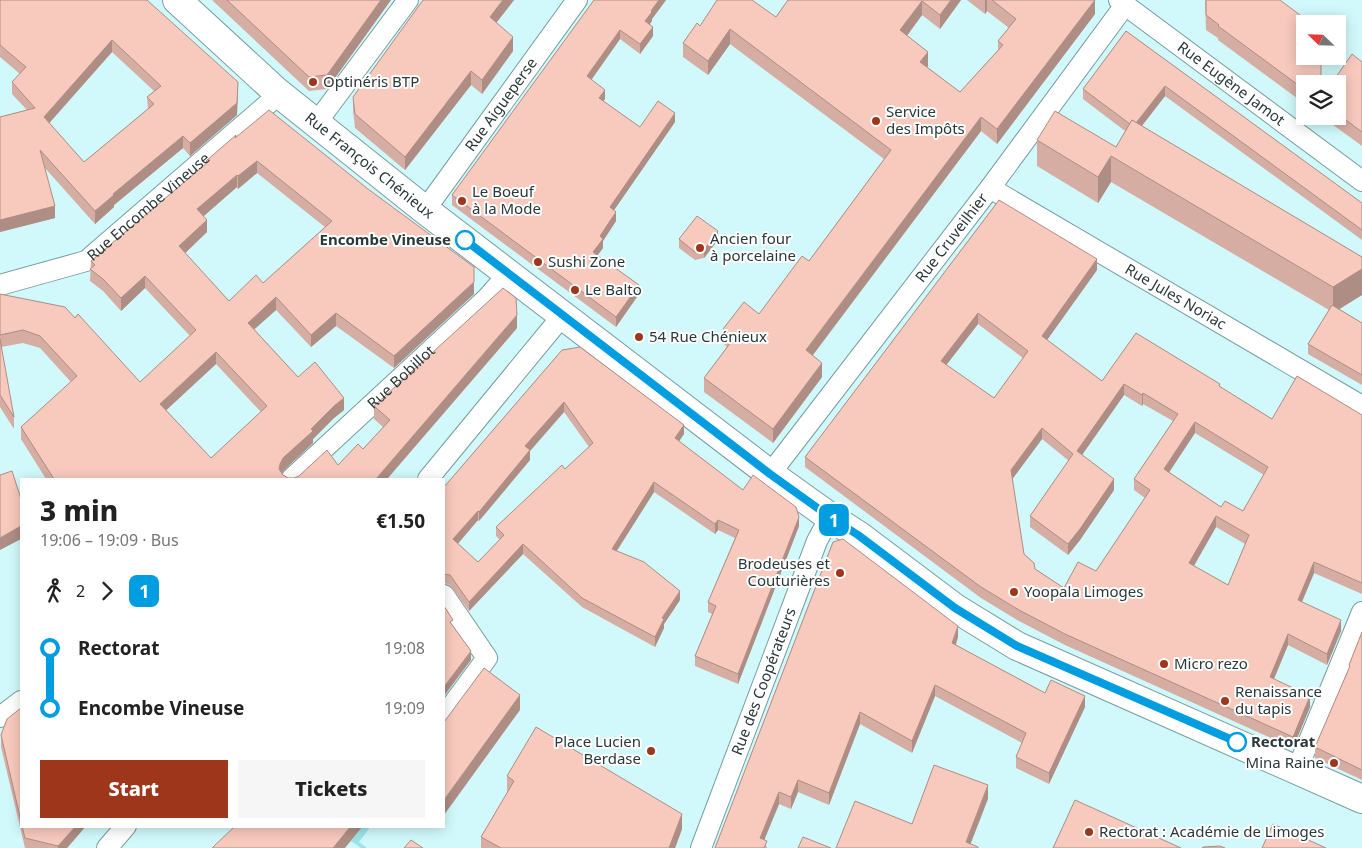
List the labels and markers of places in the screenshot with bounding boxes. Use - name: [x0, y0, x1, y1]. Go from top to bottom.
- place label: Optinéris BTP: [323, 71, 419, 91]
- marker: Optinéris BTP: [307, 76, 319, 88]
- place label: Service des Impôts: [886, 101, 965, 138]
- marker: Service des Impôts: [870, 115, 882, 127]
- place label: Le Boeuf à la Mode: [472, 181, 541, 218]
- marker: Le Boeuf à la Mode: [456, 195, 468, 207]
- place label: Ancien four à porcelaine: [710, 228, 796, 265]
- place label: Encombe Vineuse: [320, 229, 451, 249]
- marker: Encombe Vineuse: [455, 230, 475, 250]
- marker: Ancien four à porcelaine: [694, 242, 706, 254]
- place label: Sushi Zone: [548, 251, 625, 271]
- marker: Sushi Zone: [532, 256, 544, 268]
- place label: Le Balto: [585, 279, 642, 299]
- marker: Le Balto: [569, 284, 581, 296]
- place label: 54 Rue Chénieux: [649, 326, 767, 346]
- marker: 54 Rue Chénieux: [633, 331, 645, 343]
- place label: Brodeuses et Couturières: [738, 553, 831, 590]
- marker: Brodeuses et Couturières: [834, 567, 846, 579]
- place label: Yoopala Limoges: [1024, 581, 1143, 601]
- marker: Yoopala Limoges: [1008, 586, 1020, 598]
- place label: Micro rezo: [1174, 653, 1248, 673]
- marker: Micro rezo: [1158, 658, 1170, 670]
- place label: Renaissance du tapis: [1235, 681, 1322, 718]
- marker: Renaissance du tapis: [1219, 695, 1231, 707]
- place label: Place Lucien Berdase: [554, 731, 641, 768]
- place label: Rectorat: [1251, 731, 1316, 751]
- marker: Rectorat: [1227, 732, 1247, 752]
- marker: Place Lucien Berdase: [645, 745, 657, 757]
- place label: Mina Raine: [1246, 752, 1324, 772]
- marker: Mina Raine: [1328, 757, 1340, 769]
- place label: Rectorat : Académie de Limoges: [1099, 821, 1324, 841]
- marker: Rectorat : Académie de Limoges: [1083, 826, 1095, 838]

